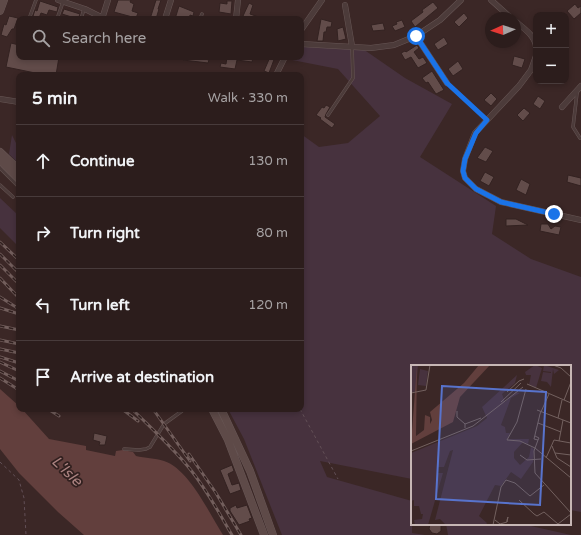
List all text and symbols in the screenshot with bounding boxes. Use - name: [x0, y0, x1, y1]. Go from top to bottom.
- north arrow: [485, 12, 521, 48]
- map controls: [533, 12, 569, 84]
- button: +: [533, 12, 569, 48]
- search box: [16, 16, 304, 60]
- icon: search: [30, 27, 52, 49]
- route start: [407, 27, 425, 45]
- text: Search here: [62, 29, 146, 47]
- button: −: [533, 48, 569, 84]
- text: 5 min: [32, 88, 77, 109]
- text: Walk · 330 m: [208, 90, 288, 106]
- icon: ahead: [32, 150, 54, 172]
- text: Continue: [70, 152, 134, 170]
- text: 130 m: [248, 153, 288, 169]
- route end: [545, 205, 563, 223]
- icon: right: [32, 222, 54, 244]
- text: Turn right: [70, 224, 140, 242]
- text: 80 m: [256, 225, 288, 241]
- icon: left: [32, 294, 54, 316]
- text: Turn left: [70, 296, 130, 314]
- text: 120 m: [248, 297, 288, 313]
- inset map: [411, 365, 571, 525]
- icon: arrive: [32, 366, 54, 388]
- text: Arrive at destination: [70, 368, 214, 386]
- water label: L'Isle: [48, 452, 87, 491]

